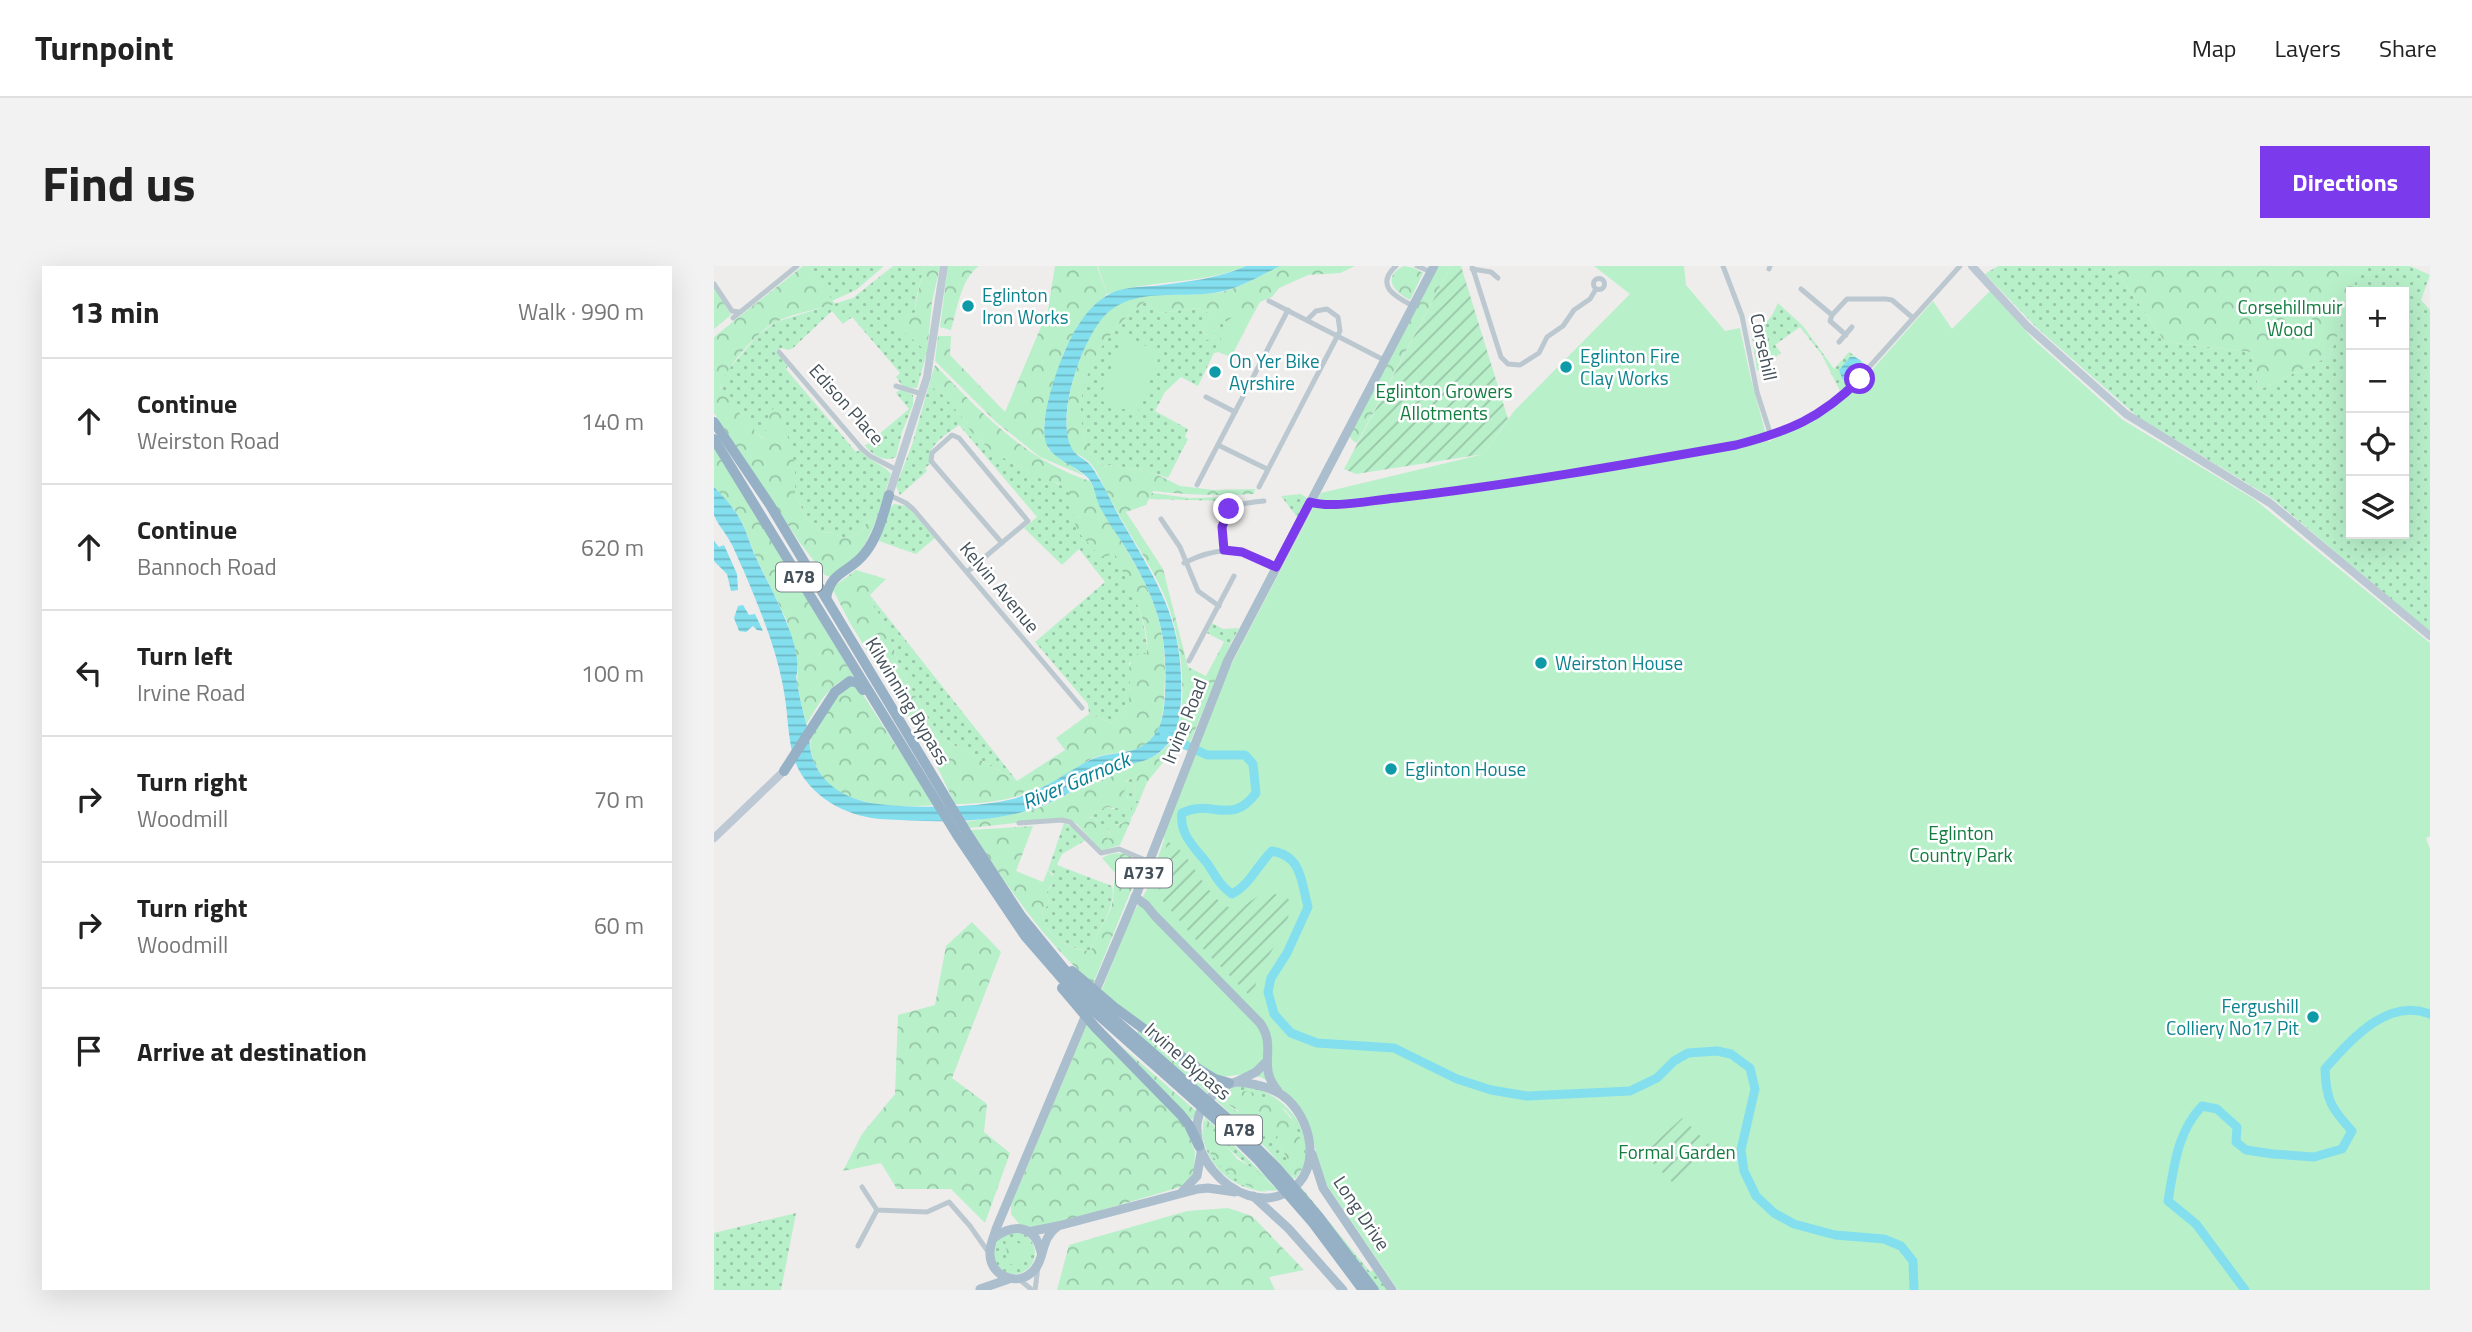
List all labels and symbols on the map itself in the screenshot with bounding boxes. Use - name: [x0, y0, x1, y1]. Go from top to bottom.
- place label: Eglinton Iron Works: [982, 280, 1069, 331]
- park label: Corsehillmuir Wood: [2237, 292, 2343, 343]
- marker: Eglinton Iron Works: [960, 298, 976, 314]
- street label: Corsehill: [1743, 310, 1786, 383]
- place label: Eglinton Fire Clay Works: [1580, 341, 1680, 392]
- place label: On Yer Bike Ayrshire: [1229, 346, 1319, 397]
- street label: Edison Place: [803, 357, 892, 451]
- marker: Eglinton Fire Clay Works: [1558, 359, 1574, 375]
- route start: [1844, 363, 1875, 394]
- marker: On Yer Bike Ayrshire: [1207, 364, 1223, 380]
- park label: Eglinton Growers Allotments: [1375, 376, 1513, 427]
- route end: [1213, 493, 1244, 524]
- street label: Kelvin Avenue: [953, 535, 1047, 639]
- road number: A78: [776, 562, 822, 592]
- street label: Kilwinning Bypass: [859, 631, 958, 770]
- place label: Weirston House: [1555, 648, 1683, 677]
- marker: Weirston House: [1533, 655, 1549, 671]
- street label: Irvine Road: [1153, 674, 1214, 768]
- water label: River Garnock: [1017, 742, 1137, 817]
- place label: Eglinton House: [1405, 754, 1526, 783]
- marker: Eglinton House: [1383, 761, 1399, 777]
- park label: Eglinton Country Park: [1909, 818, 2013, 869]
- road number: A737: [1116, 858, 1172, 888]
- place label: Fergushill Colliery No17 Pit: [2166, 991, 2299, 1042]
- marker: Fergushill Colliery No17 Pit: [2305, 1009, 2321, 1025]
- street label: Irvine Bypass: [1139, 1015, 1238, 1107]
- road number: A78: [1216, 1116, 1262, 1144]
- park label: Formal Garden: [1618, 1137, 1736, 1166]
- street label: Long Drive: [1327, 1169, 1398, 1256]

